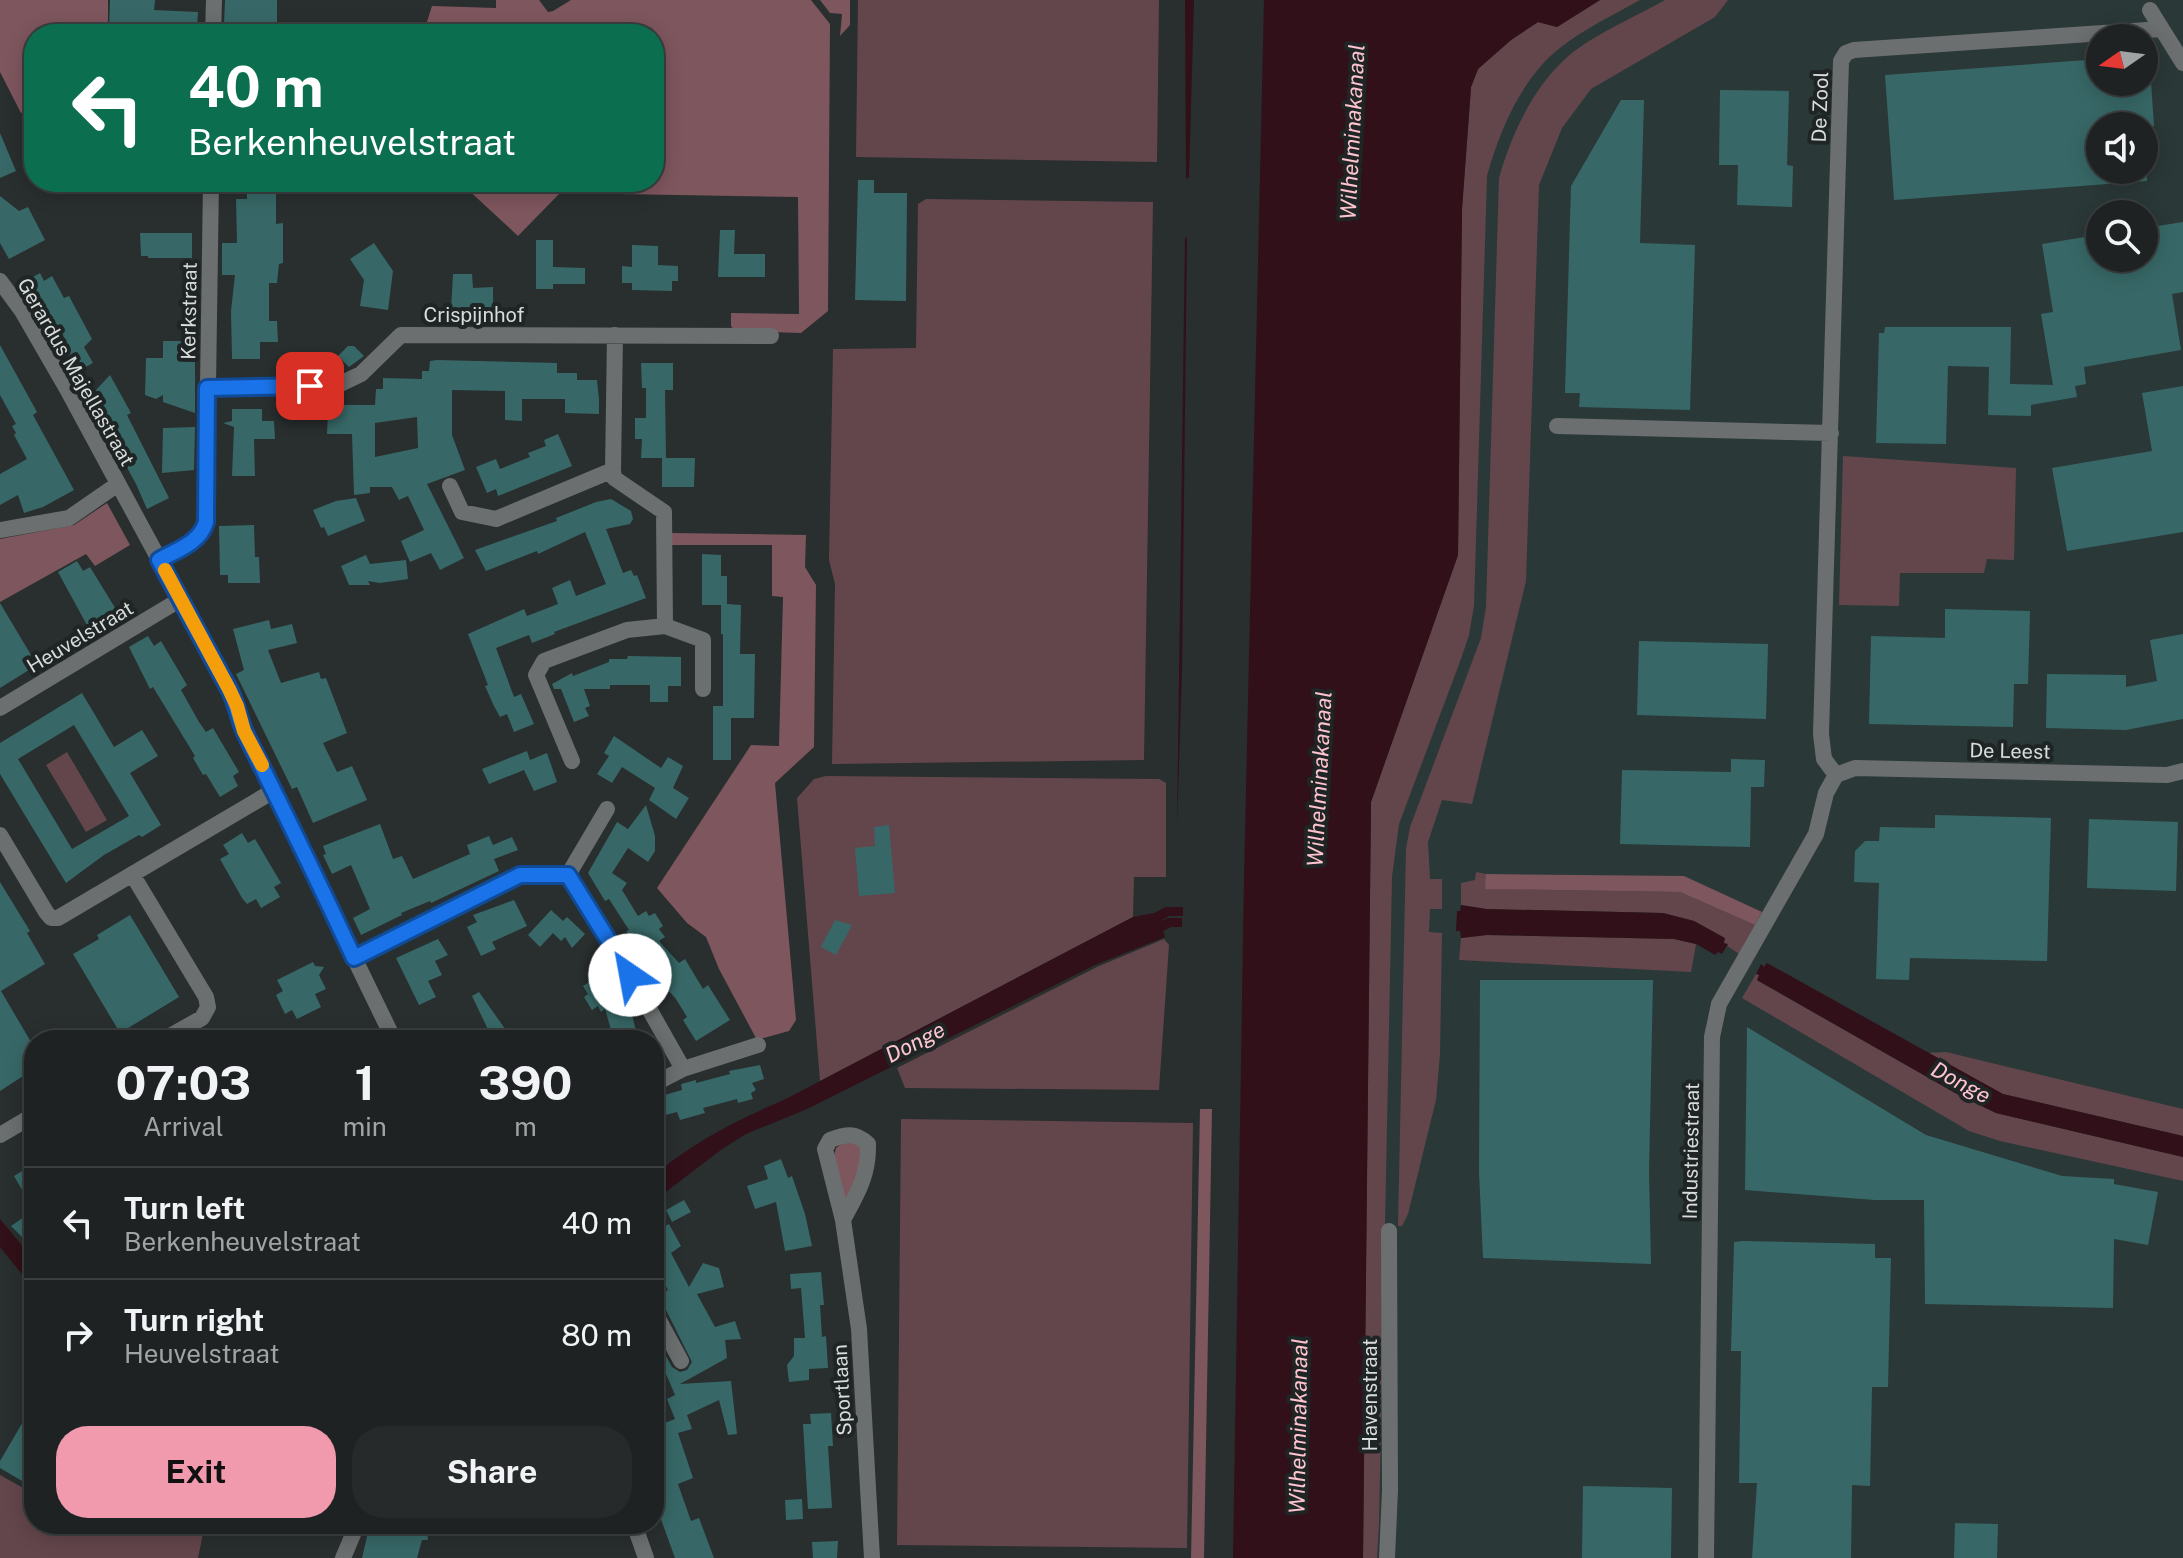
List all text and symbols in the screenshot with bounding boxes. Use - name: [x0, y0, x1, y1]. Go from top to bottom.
- north arrow: [2086, 24, 2158, 96]
- map controls: [2086, 24, 2158, 272]
- water label: Wilhelminakanaal: [1334, 44, 1370, 220]
- text: 40 m: [188, 54, 324, 120]
- icon: left: [56, 56, 160, 160]
- street label: De Zool: [1807, 71, 1833, 143]
- button: sound: [2086, 112, 2158, 184]
- text: Berkenheuvelstraat: [188, 121, 516, 163]
- button: search: [2086, 200, 2158, 272]
- street label: Kerkstraat: [176, 262, 202, 360]
- street label: Gerardus Majellastraat: [12, 274, 140, 470]
- street label: Crispijnhof: [424, 303, 524, 327]
- pin: [276, 352, 344, 420]
- icon: arrive: [288, 364, 332, 408]
- street label: Heuvelstraat: [23, 596, 137, 678]
- water label: Wilhelminakanaal: [1301, 691, 1337, 867]
- street label: De Leest: [1969, 738, 2051, 764]
- position arrow: [588, 933, 672, 1017]
- water label: Donge: [881, 1016, 949, 1068]
- text: 07:03: [115, 1054, 251, 1111]
- text: 1: [355, 1054, 375, 1111]
- text: 390: [478, 1054, 573, 1111]
- water label: Donge: [1927, 1056, 1995, 1108]
- street label: Industriestraat: [1678, 1082, 1704, 1220]
- text: Arrival: [143, 1111, 224, 1142]
- text: min: [343, 1111, 387, 1142]
- text: m: [514, 1111, 537, 1142]
- text: Turn left: [124, 1190, 245, 1226]
- icon: left: [56, 1201, 100, 1245]
- text: 40 m: [562, 1205, 632, 1241]
- text: Berkenheuvelstraat: [124, 1226, 361, 1257]
- text: Turn right: [124, 1302, 264, 1338]
- icon: right: [56, 1313, 100, 1357]
- text: 80 m: [561, 1317, 632, 1353]
- text: Heuvelstraat: [124, 1338, 280, 1369]
- water label: Wilhelminakanaal: [1283, 1338, 1313, 1514]
- street label: Havenstraat: [1358, 1338, 1382, 1452]
- street label: Sportlaan: [828, 1344, 856, 1436]
- button: Exit: [56, 1426, 336, 1518]
- button: Share: [352, 1426, 632, 1518]

